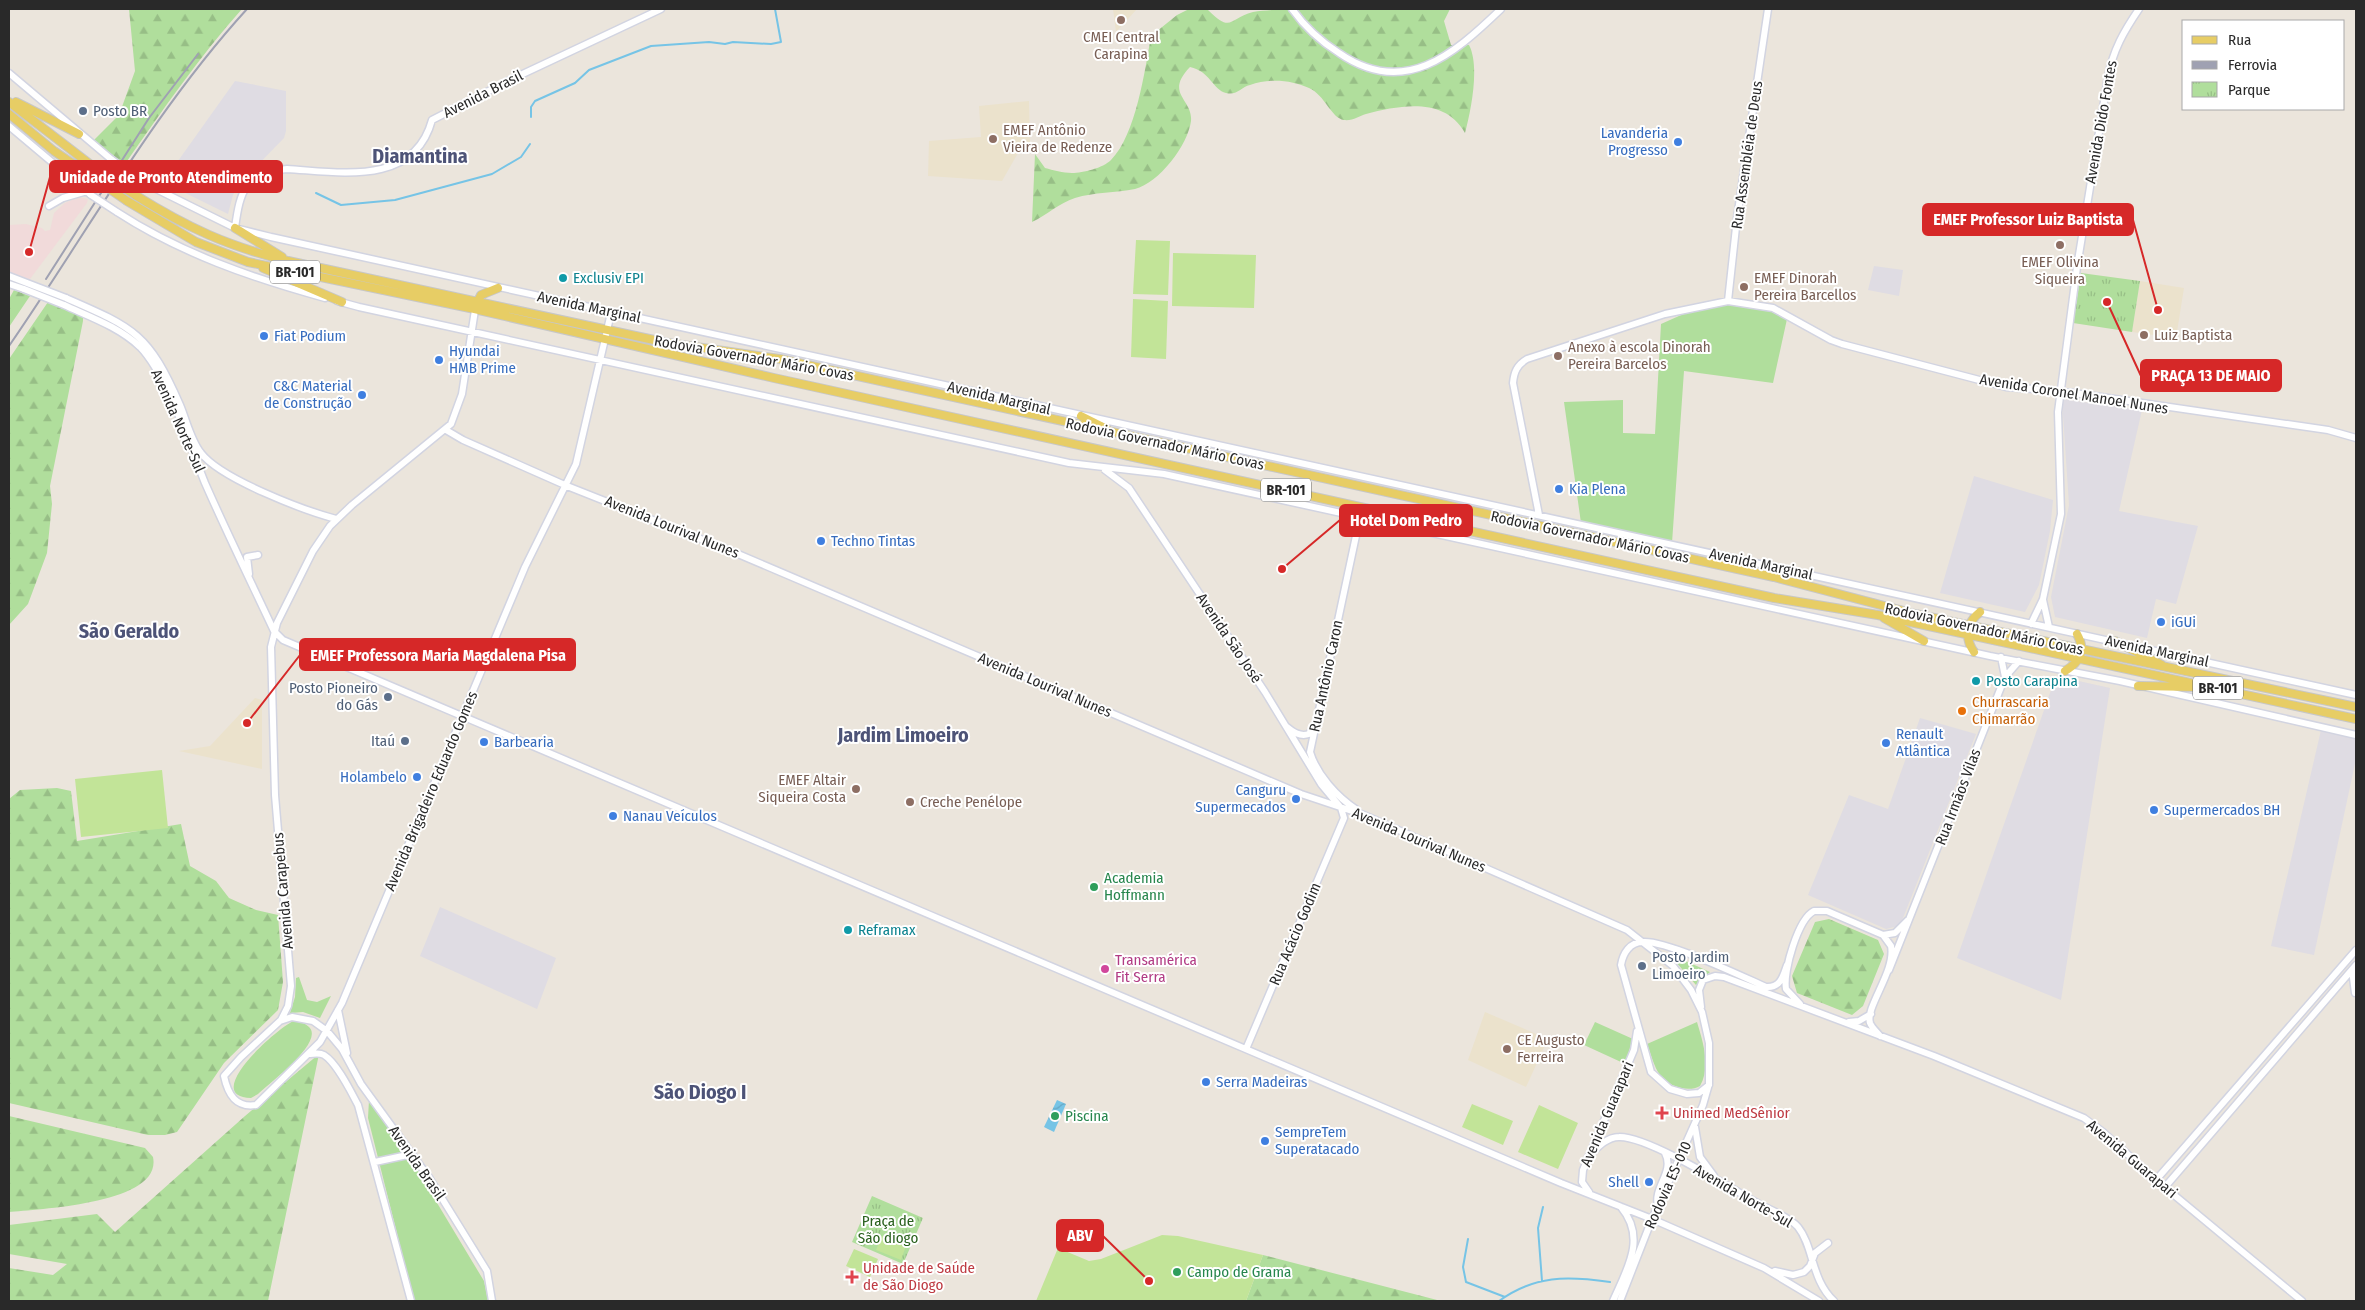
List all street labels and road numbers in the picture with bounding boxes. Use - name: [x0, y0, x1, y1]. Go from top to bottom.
- street label: Avenida Dido Fontes: [2081, 59, 2121, 185]
- street label: Avenida Brasil: [440, 66, 526, 122]
- street label: Rua Assembléia de Deus: [1728, 80, 1766, 230]
- road number: BR-101: [270, 260, 320, 284]
- street label: Avenida Marginal: [536, 287, 642, 327]
- street label: Rodovia Governador Mário Covas: [653, 332, 855, 384]
- street label: Avenida Norte-Sul: [147, 367, 209, 475]
- street label: Avenida Coronel Manoel Nunes: [1978, 370, 2170, 418]
- street label: Avenida Marginal: [946, 377, 1052, 419]
- street label: Rodovia Governador Mário Covas: [1064, 414, 1266, 474]
- road number: BR-101: [1261, 478, 1311, 502]
- street label: Avenida Lourival Nunes: [602, 492, 742, 562]
- street label: Rodovia Governador Mário Covas: [1489, 507, 1691, 567]
- street label: Avenida Marginal: [1708, 544, 1814, 584]
- street label: Avenida São José: [1192, 590, 1266, 686]
- street label: Rodovia Governador Mário Covas: [1883, 599, 2085, 659]
- street label: Rua Antônio Caron: [1305, 618, 1347, 734]
- street label: Avenida Marginal: [2104, 631, 2210, 671]
- street label: Avenida Lourival Nunes: [975, 649, 1115, 721]
- road number: BR-101: [2193, 676, 2243, 700]
- street label: Avenida Brigadeiro Eduardo Gomes: [381, 688, 481, 894]
- street label: Rua Irmãos Vilas: [1931, 746, 1985, 848]
- street label: Avenida Lourival Nunes: [1349, 804, 1489, 876]
- street label: Avenida Carapebus: [269, 832, 297, 950]
- street label: Rua Acácio Godim: [1265, 880, 1325, 988]
- street label: Avenida Guarapari: [1577, 1059, 1637, 1169]
- street label: Avenida Guarapari: [2083, 1116, 2181, 1202]
- street label: Avenida Brasil: [385, 1122, 449, 1204]
- street label: Rodovia ES-010: [1641, 1138, 1695, 1232]
- street label: Avenida Norte-Sul: [1690, 1160, 1796, 1232]

